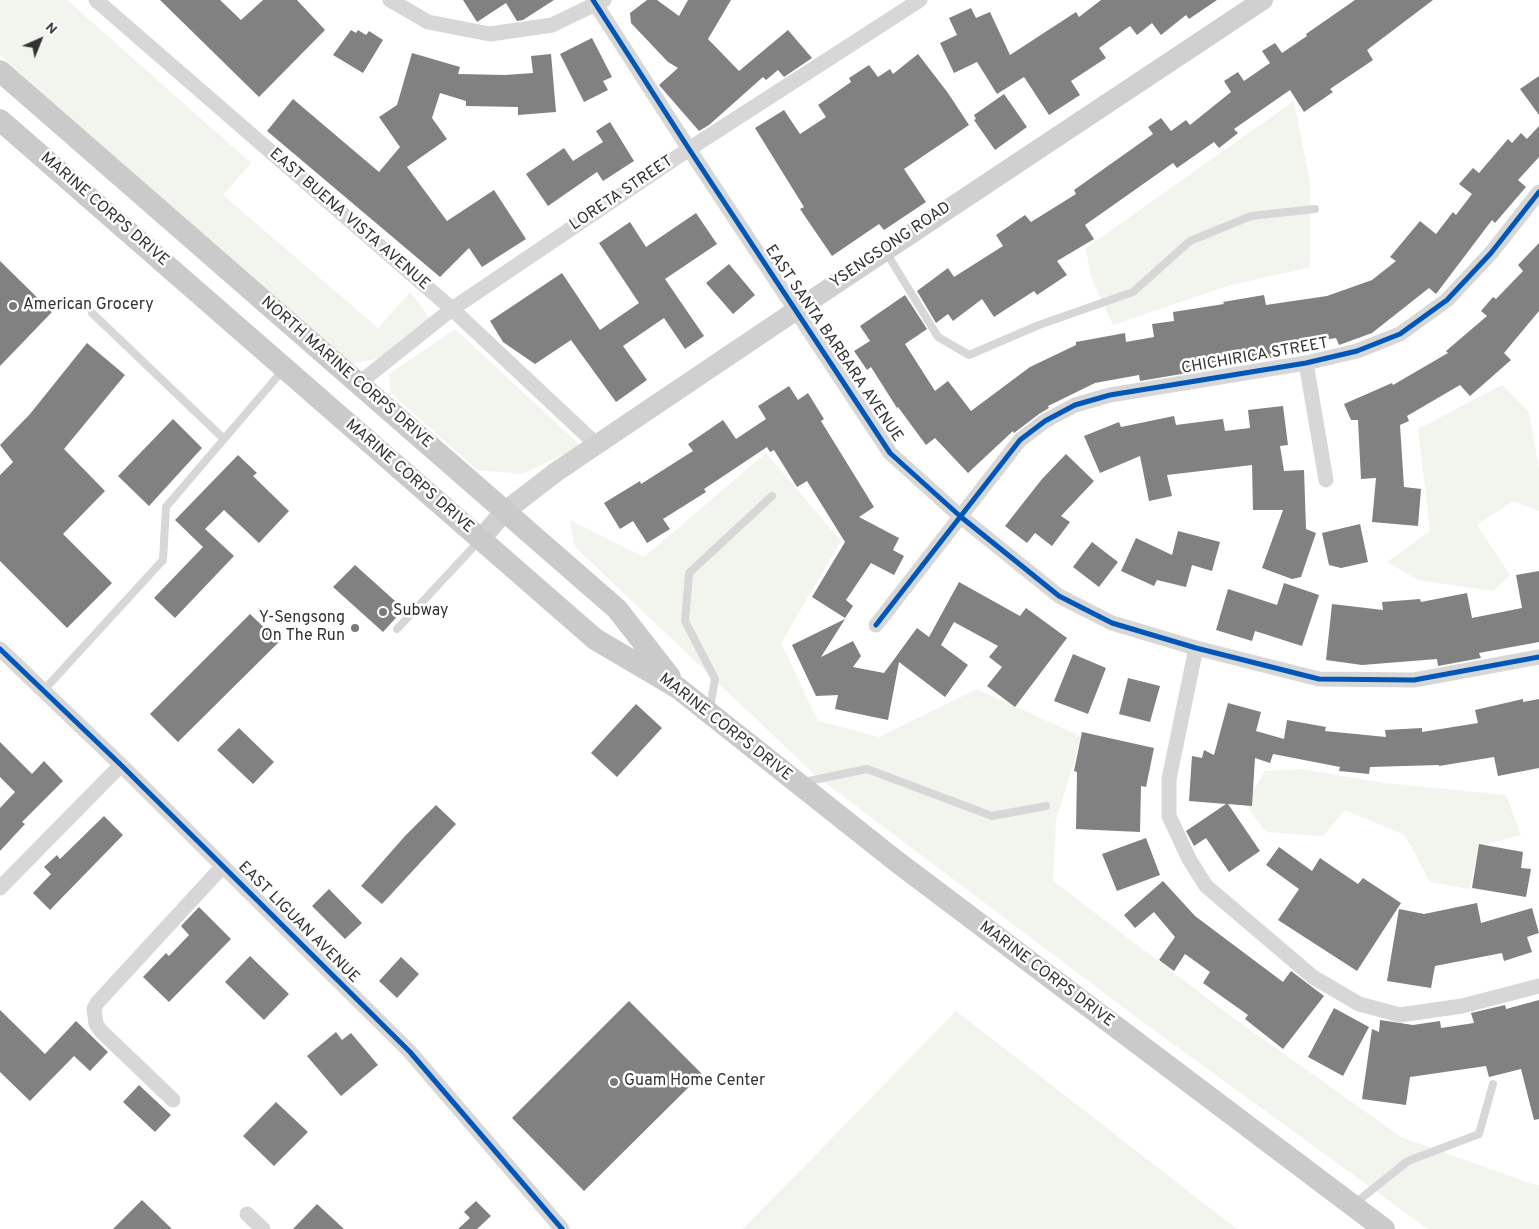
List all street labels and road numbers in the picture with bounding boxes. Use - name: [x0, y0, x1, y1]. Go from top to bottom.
- street label: EAST BUENA VISTA AVENUE: [265, 145, 433, 295]
- street label: MARINE CORPS DRIVE: [36, 149, 172, 271]
- street label: LORETA STREET: [567, 152, 677, 236]
- street label: YSENGSONG ROAD: [827, 198, 955, 294]
- street label: EAST SANTA BARBARA AVENUE: [760, 242, 906, 446]
- street label: NORTH MARINE CORPS DRIVE: [256, 293, 436, 453]
- street label: CHICHIRICA STREET: [1180, 335, 1330, 379]
- street label: MARINE CORPS DRIVE: [341, 416, 477, 538]
- street label: MARINE CORPS DRIVE: [655, 670, 795, 786]
- street label: EAST LIGUAN AVENUE: [233, 858, 363, 988]
- street label: MARINE CORPS DRIVE: [975, 918, 1117, 1032]

